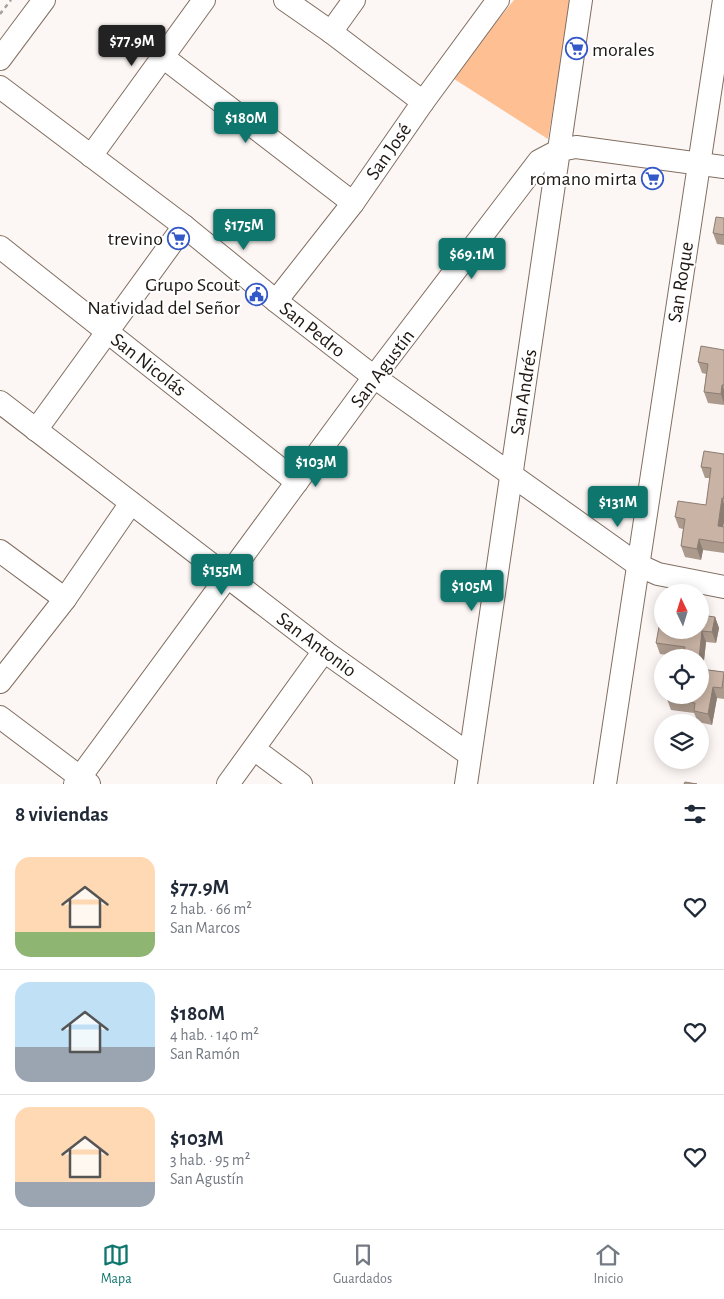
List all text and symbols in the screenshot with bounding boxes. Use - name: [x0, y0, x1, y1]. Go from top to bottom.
- pin: $77.9M: [91, 24, 173, 67]
- text: $77.9M: [109, 33, 155, 49]
- supermarket icon: morales: [564, 37, 588, 61]
- place label: morales: [592, 40, 655, 60]
- pin: $180M: [211, 102, 281, 144]
- text: $180M: [225, 110, 267, 126]
- street label: San José: [362, 120, 415, 184]
- supermarket icon: romano mirta: [641, 166, 665, 190]
- place label: romano mirta: [530, 169, 637, 189]
- pin: $175M: [209, 208, 279, 251]
- text: $175M: [224, 217, 264, 233]
- supermarket icon: trevino: [167, 226, 191, 250]
- place label: trevino: [108, 229, 163, 249]
- pin: $69.1M: [431, 238, 513, 280]
- street label: San Roque: [665, 240, 697, 324]
- text: $69.1M: [450, 246, 494, 262]
- place label: Grupo Scout Natividad del Señor: [87, 275, 241, 318]
- public building icon: Grupo Scout Natividad del Señor: [244, 283, 268, 307]
- street label: San Pedro: [276, 298, 349, 361]
- street label: San Agustín: [347, 326, 419, 411]
- street label: San Nicolás: [107, 329, 190, 400]
- street label: San Andrés: [507, 348, 541, 437]
- pin: $103M: [281, 446, 351, 488]
- text: $103M: [296, 454, 336, 470]
- pin: $131M: [583, 486, 653, 528]
- text: $131M: [599, 494, 637, 510]
- pin: $155M: [187, 554, 257, 596]
- text: $155M: [202, 562, 242, 578]
- pin: $105M: [437, 570, 507, 612]
- text: $105M: [452, 578, 492, 594]
- north arrow: [654, 584, 709, 639]
- map controls: [654, 584, 709, 769]
- street label: San Antonio: [273, 608, 360, 681]
- button: locate: [654, 649, 709, 704]
- button: layers: [654, 714, 709, 769]
- icon: filters: [681, 800, 709, 828]
- text: 8 viviendas: [15, 804, 108, 825]
- icon: home: [55, 877, 115, 937]
- text: $77.9M: [170, 877, 229, 898]
- icon: heart: [681, 893, 709, 921]
- text: 2 hab. · 66 m²: [170, 901, 252, 917]
- text: San Marcos: [170, 920, 240, 936]
- icon: home: [55, 1002, 115, 1062]
- text: $180M: [170, 1003, 225, 1024]
- icon: heart: [681, 1018, 709, 1046]
- text: 4 hab. · 140 m²: [170, 1027, 259, 1043]
- text: San Ramón: [170, 1046, 240, 1062]
- icon: home: [55, 1127, 115, 1187]
- text: $103M: [170, 1128, 224, 1149]
- icon: heart: [681, 1143, 709, 1171]
- text: 3 hab. · 95 m²: [170, 1152, 250, 1168]
- text: San Agustín: [170, 1171, 244, 1187]
- tab: Mapa: [101, 1241, 132, 1288]
- tab: Guardados: [333, 1241, 392, 1288]
- tab: Inicio: [593, 1241, 623, 1288]

